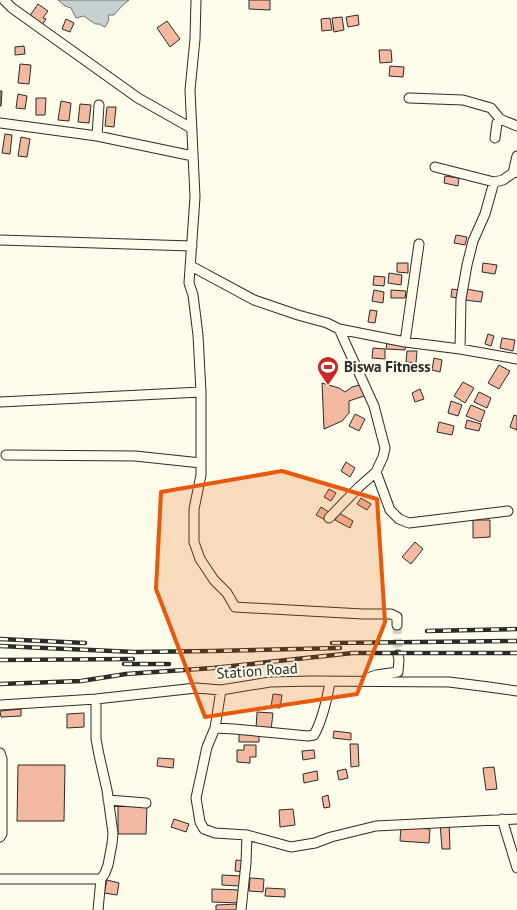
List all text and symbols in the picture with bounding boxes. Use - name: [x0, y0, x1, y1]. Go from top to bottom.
- sports icon: Biswa Fitness: [316, 355, 340, 386]
- place label: Biswa Fitness: [344, 357, 431, 376]
- street label: Station Road: [216, 658, 298, 683]

